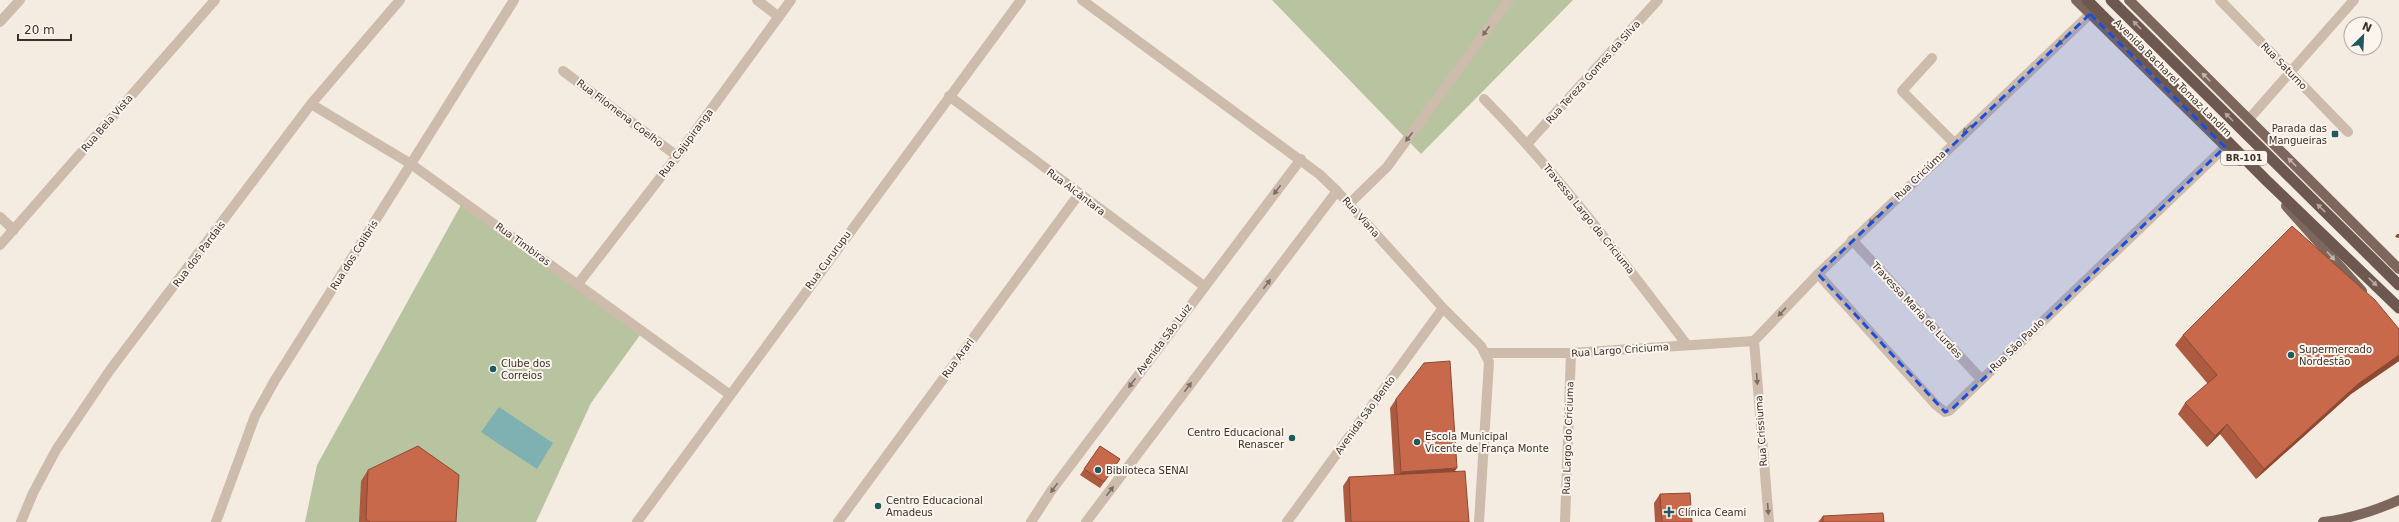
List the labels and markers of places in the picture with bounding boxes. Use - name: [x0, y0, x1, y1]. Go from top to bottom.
- place label: Parada das Mangueiras: [2269, 123, 2327, 146]
- marker: Parada das Mangueiras: [2330, 129, 2340, 139]
- place label: Supermercado Nordestão: [2299, 344, 2372, 367]
- marker: Supermercado Nordestão: [2286, 350, 2296, 360]
- place label: Clube dos Correios: [501, 358, 550, 381]
- marker: Clube dos Correios: [488, 364, 498, 374]
- place label: Centro Educacional Renascer: [1187, 427, 1285, 450]
- place label: Escola Municipal Vicente de França Monte: [1425, 431, 1549, 454]
- marker: Centro Educacional Renascer: [1287, 433, 1297, 443]
- marker: Escola Municipal Vicente de França Monte: [1412, 437, 1422, 447]
- marker: Biblioteca SENAI: [1093, 465, 1103, 475]
- place label: Biblioteca SENAI: [1106, 465, 1188, 476]
- place label: Centro Educacional Amadeus: [886, 495, 983, 518]
- marker: Centro Educacional Amadeus: [873, 501, 883, 511]
- marker: Clínica Ceami: [1663, 506, 1675, 518]
- place label: Clínica Ceami: [1678, 507, 1746, 518]

